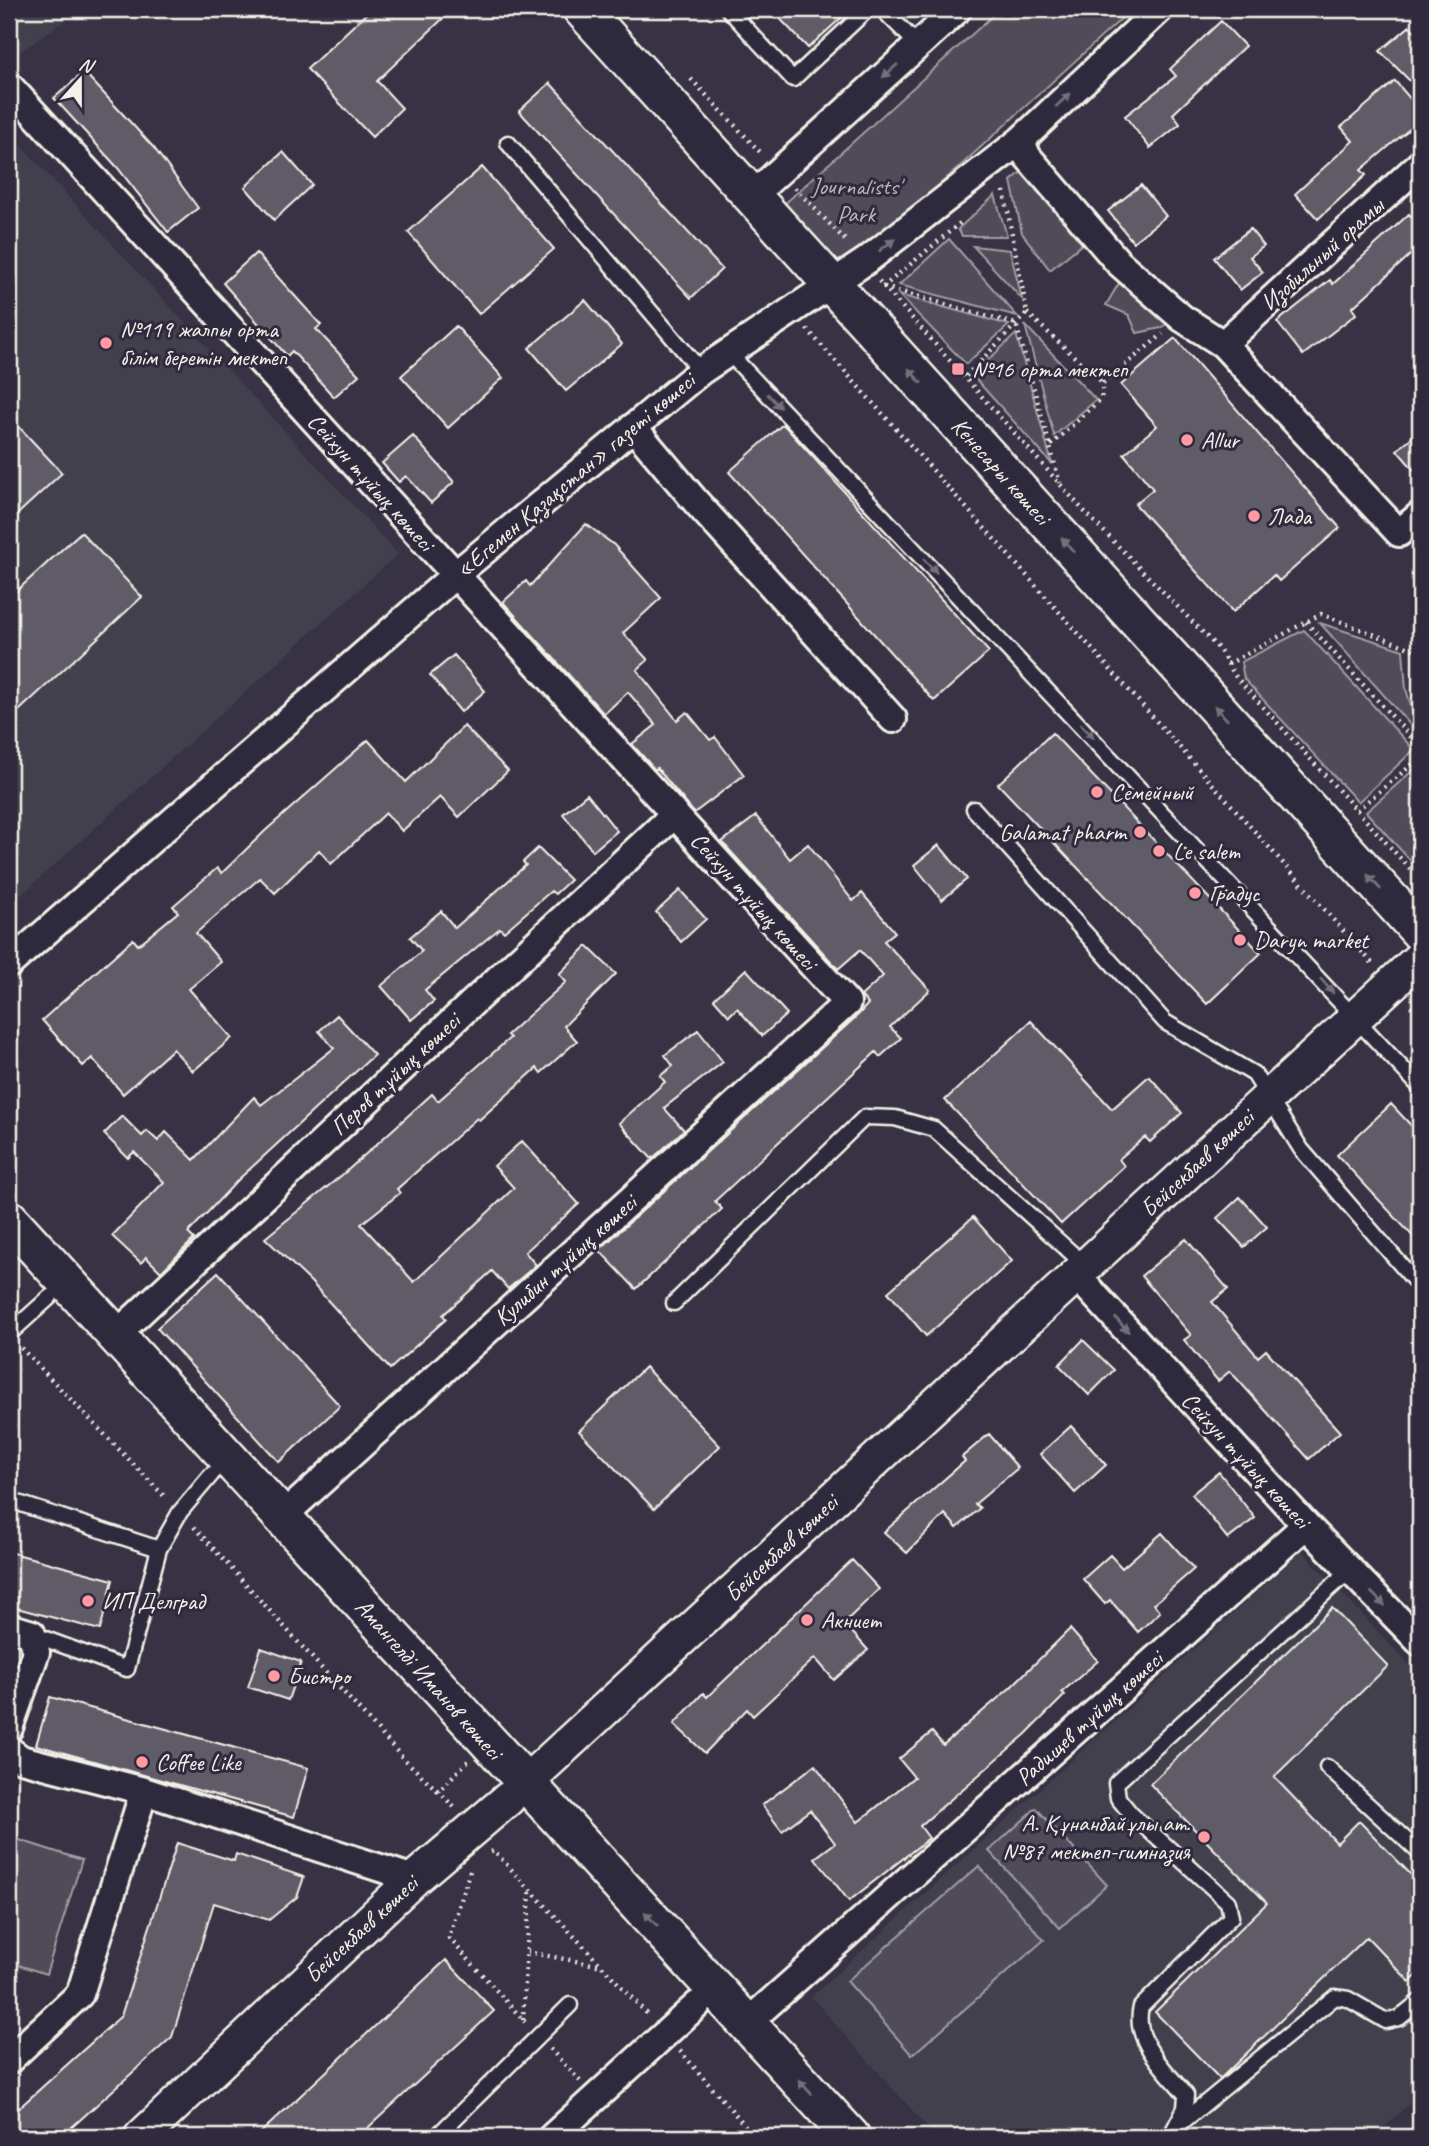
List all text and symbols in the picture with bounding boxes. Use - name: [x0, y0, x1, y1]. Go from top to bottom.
- north arrow: [46, 46, 116, 116]
- text: N: [76, 52, 99, 80]
- one-way arrow: [881, 63, 899, 79]
- one-way arrow: [1054, 93, 1071, 109]
- park label: Journalists' Park: [810, 171, 905, 229]
- street label: Изобильный орамы: [1254, 189, 1392, 318]
- one-way arrow: [879, 238, 896, 253]
- place label: №119 жалпы орта білім беретін мектеп: [120, 314, 288, 372]
- marker: №119 жалпы орта білім беретін мектеп: [98, 335, 114, 351]
- place label: №16 орта мектеп: [972, 354, 1128, 384]
- marker: №16 орта мектеп: [950, 361, 966, 377]
- street label: «Егемен Қазақстан» газеті көшесі: [449, 364, 704, 585]
- one-way arrow: [908, 368, 924, 385]
- one-way arrow: [765, 392, 781, 409]
- street label: Сейхун тұйық көшесі: [301, 407, 443, 559]
- street label: Кенесары көшесі: [945, 411, 1059, 533]
- place label: Allur: [1201, 425, 1241, 455]
- marker: Allur: [1179, 432, 1195, 448]
- place label: Лада: [1268, 501, 1312, 531]
- marker: Лада: [1246, 508, 1262, 524]
- one-way arrow: [1061, 537, 1077, 554]
- one-way arrow: [922, 557, 938, 574]
- one-way arrow: [1214, 705, 1230, 722]
- one-way arrow: [1078, 722, 1094, 739]
- place label: Семейный: [1111, 777, 1195, 807]
- marker: Семейный: [1089, 784, 1105, 800]
- place label: Galamat pharm: [999, 817, 1129, 847]
- marker: Galamat pharm: [1132, 824, 1148, 840]
- street label: Сейхун тұйық көшесі: [684, 826, 826, 978]
- place label: Le salem: [1173, 836, 1240, 866]
- marker: Le salem: [1151, 843, 1167, 859]
- one-way arrow: [1367, 873, 1383, 890]
- place label: Градус: [1209, 878, 1261, 908]
- marker: Градус: [1187, 885, 1203, 901]
- place label: Daryn market: [1254, 925, 1370, 955]
- marker: Daryn market: [1232, 932, 1248, 948]
- one-way arrow: [1319, 977, 1334, 994]
- street label: Перов тұйық көшесі: [324, 1004, 468, 1142]
- street label: Бейсекбаев көшесі: [1134, 1101, 1262, 1223]
- street label: Кулибин тұйық көшесі: [487, 1186, 645, 1332]
- one-way arrow: [1114, 1316, 1130, 1333]
- street label: Сейхун тұйық көшесі: [1175, 1386, 1319, 1536]
- street label: Бейсекбаев көшесі: [718, 1486, 846, 1608]
- place label: ИП Делград: [102, 1586, 207, 1616]
- one-way arrow: [1370, 1591, 1386, 1607]
- street label: Амангелді Иманов көшесі: [349, 1592, 511, 1768]
- marker: ИП Делград: [80, 1593, 96, 1609]
- place label: Акниет: [821, 1605, 882, 1635]
- marker: Акниет: [799, 1612, 815, 1628]
- street label: Радищев тұйық көшесі: [1009, 1642, 1171, 1792]
- place label: Бистро: [288, 1661, 352, 1691]
- marker: Бистро: [266, 1668, 282, 1684]
- place label: Coffee Like: [156, 1747, 243, 1777]
- marker: Coffee Like: [134, 1754, 150, 1770]
- place label: А. Құнанбайұлы ат. №87 мектеп-гимназия: [1002, 1808, 1191, 1867]
- marker: А. Құнанбайұлы ат. №87 мектеп-гимназия: [1196, 1829, 1212, 1845]
- street label: Бейсекбаев көшесі: [298, 1867, 426, 1989]
- one-way arrow: [643, 1911, 659, 1928]
- one-way arrow: [798, 2078, 813, 2095]

